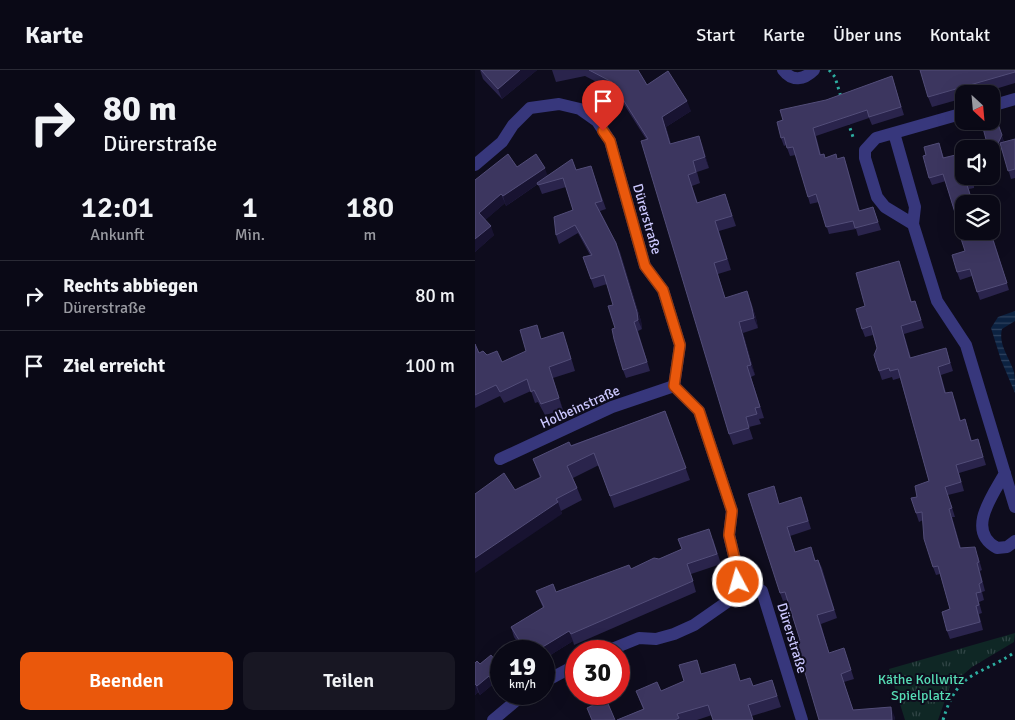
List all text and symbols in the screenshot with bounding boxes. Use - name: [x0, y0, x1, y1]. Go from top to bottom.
- text: Karte: [25, 20, 83, 50]
- text: Start: [696, 24, 735, 46]
- text: Karte: [763, 24, 805, 46]
- text: Über uns: [833, 24, 902, 46]
- text: Kontakt: [930, 24, 990, 46]
- pin: [582, 80, 624, 131]
- north arrow: [955, 85, 1000, 130]
- map controls: [955, 85, 1000, 240]
- text: 80 m: [103, 87, 177, 130]
- icon: arrive: [589, 87, 617, 115]
- icon: right: [20, 90, 85, 155]
- text: Dürerstraße: [103, 130, 217, 157]
- button: sound: [955, 140, 1000, 185]
- street label: Dürerstraße: [629, 182, 665, 256]
- text: 12:01: [81, 189, 154, 226]
- text: 1: [242, 189, 258, 226]
- text: 180: [346, 189, 394, 226]
- button: layers: [955, 195, 1000, 240]
- text: Ankunft: [90, 225, 144, 245]
- text: Min.: [235, 225, 265, 245]
- text: m: [364, 225, 376, 245]
- text: Rechts abbiegen: [63, 274, 198, 298]
- icon: right: [20, 282, 48, 310]
- text: 80 m: [415, 284, 455, 308]
- text: Dürerstraße: [63, 298, 146, 318]
- icon: arrive: [20, 352, 48, 380]
- text: Ziel erreicht: [63, 354, 165, 378]
- text: 100 m: [405, 354, 455, 378]
- street label: Holbeinstraße: [537, 382, 623, 432]
- position arrow: [711, 555, 763, 607]
- street label: Dürerstraße: [773, 601, 811, 675]
- speed limit sign: 30: [565, 640, 630, 705]
- text: 19: [509, 651, 536, 682]
- button: Beenden: [20, 652, 233, 710]
- button: Teilen: [243, 652, 455, 710]
- park label: Käthe Kollwitz Spielplatz: [878, 671, 964, 704]
- text: km/h: [509, 677, 536, 692]

